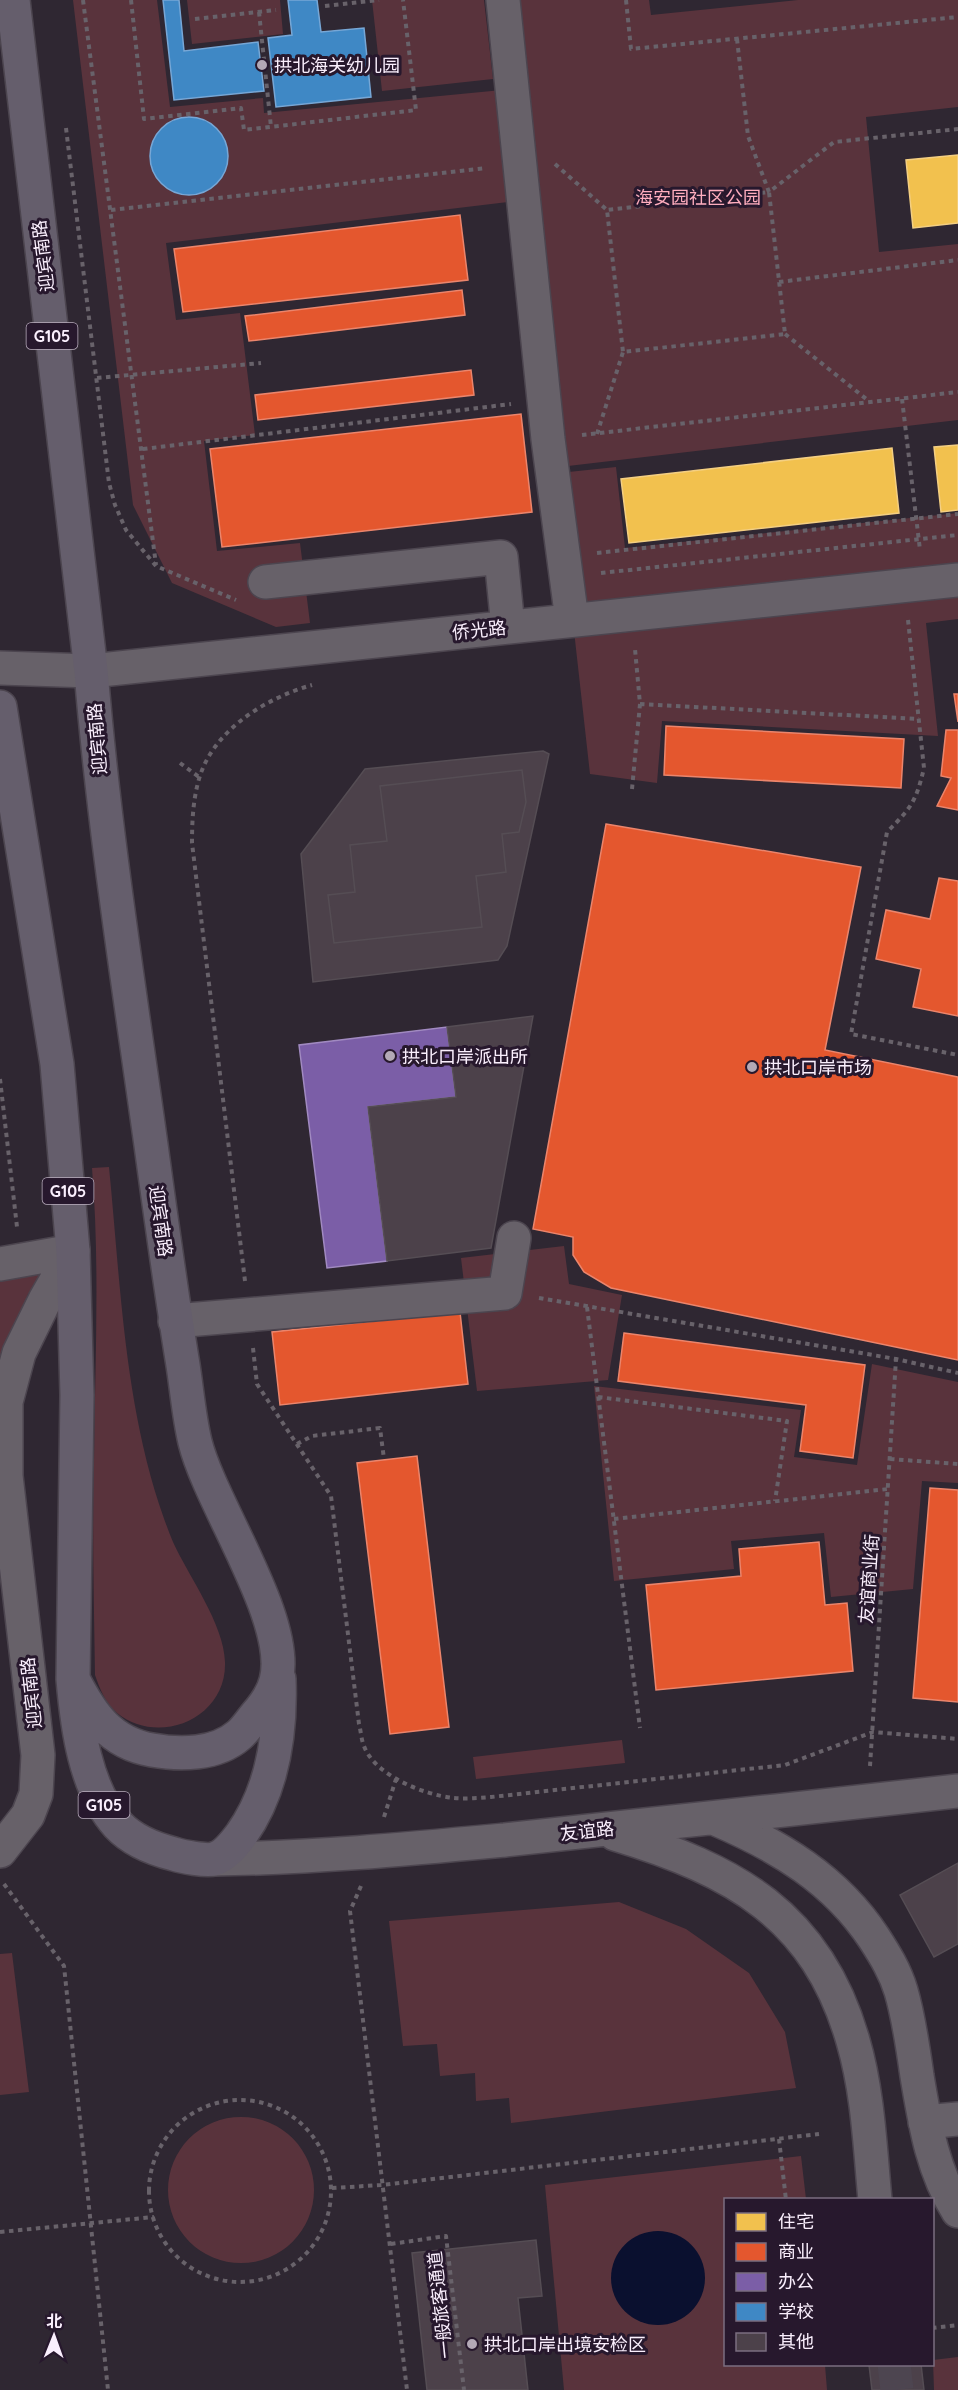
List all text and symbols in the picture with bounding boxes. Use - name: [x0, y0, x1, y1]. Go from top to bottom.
- place label: 拱北海关幼儿园: [274, 54, 400, 77]
- marker: 拱北海关幼儿园: [255, 58, 269, 72]
- park label: 海安园社区公园: [635, 186, 761, 209]
- street label: 迎宾南路: [27, 219, 59, 293]
- road number: G105: [26, 323, 78, 349]
- street label: 侨光路: [451, 616, 507, 644]
- street label: 迎宾南路: [82, 702, 112, 776]
- place label: 拱北口岸派出所: [402, 1045, 528, 1068]
- marker: 拱北口岸派出所: [383, 1049, 397, 1063]
- place label: 拱北口岸市场: [764, 1056, 872, 1079]
- marker: 拱北口岸市场: [745, 1060, 759, 1074]
- road number: G105: [42, 1178, 94, 1204]
- street label: 迎宾南路: [145, 1184, 177, 1258]
- street label: 友谊商业街: [854, 1533, 884, 1625]
- street label: 迎宾南路: [16, 1656, 46, 1730]
- road number: G105: [78, 1792, 130, 1818]
- street label: 友谊路: [559, 1817, 615, 1845]
- legend: [724, 2198, 934, 2366]
- text: 住宅: [778, 2210, 814, 2233]
- text: 商业: [778, 2240, 814, 2263]
- street label: 一般旅客通道: [423, 2250, 457, 2360]
- text: 办公: [778, 2270, 814, 2293]
- text: 学校: [778, 2300, 814, 2323]
- north arrow: [24, 2306, 84, 2366]
- text: 北: [46, 2311, 62, 2331]
- text: 其他: [778, 2330, 814, 2353]
- place label: 拱北口岸出境安检区: [484, 2333, 646, 2356]
- marker: 拱北口岸出境安检区: [465, 2337, 479, 2351]

